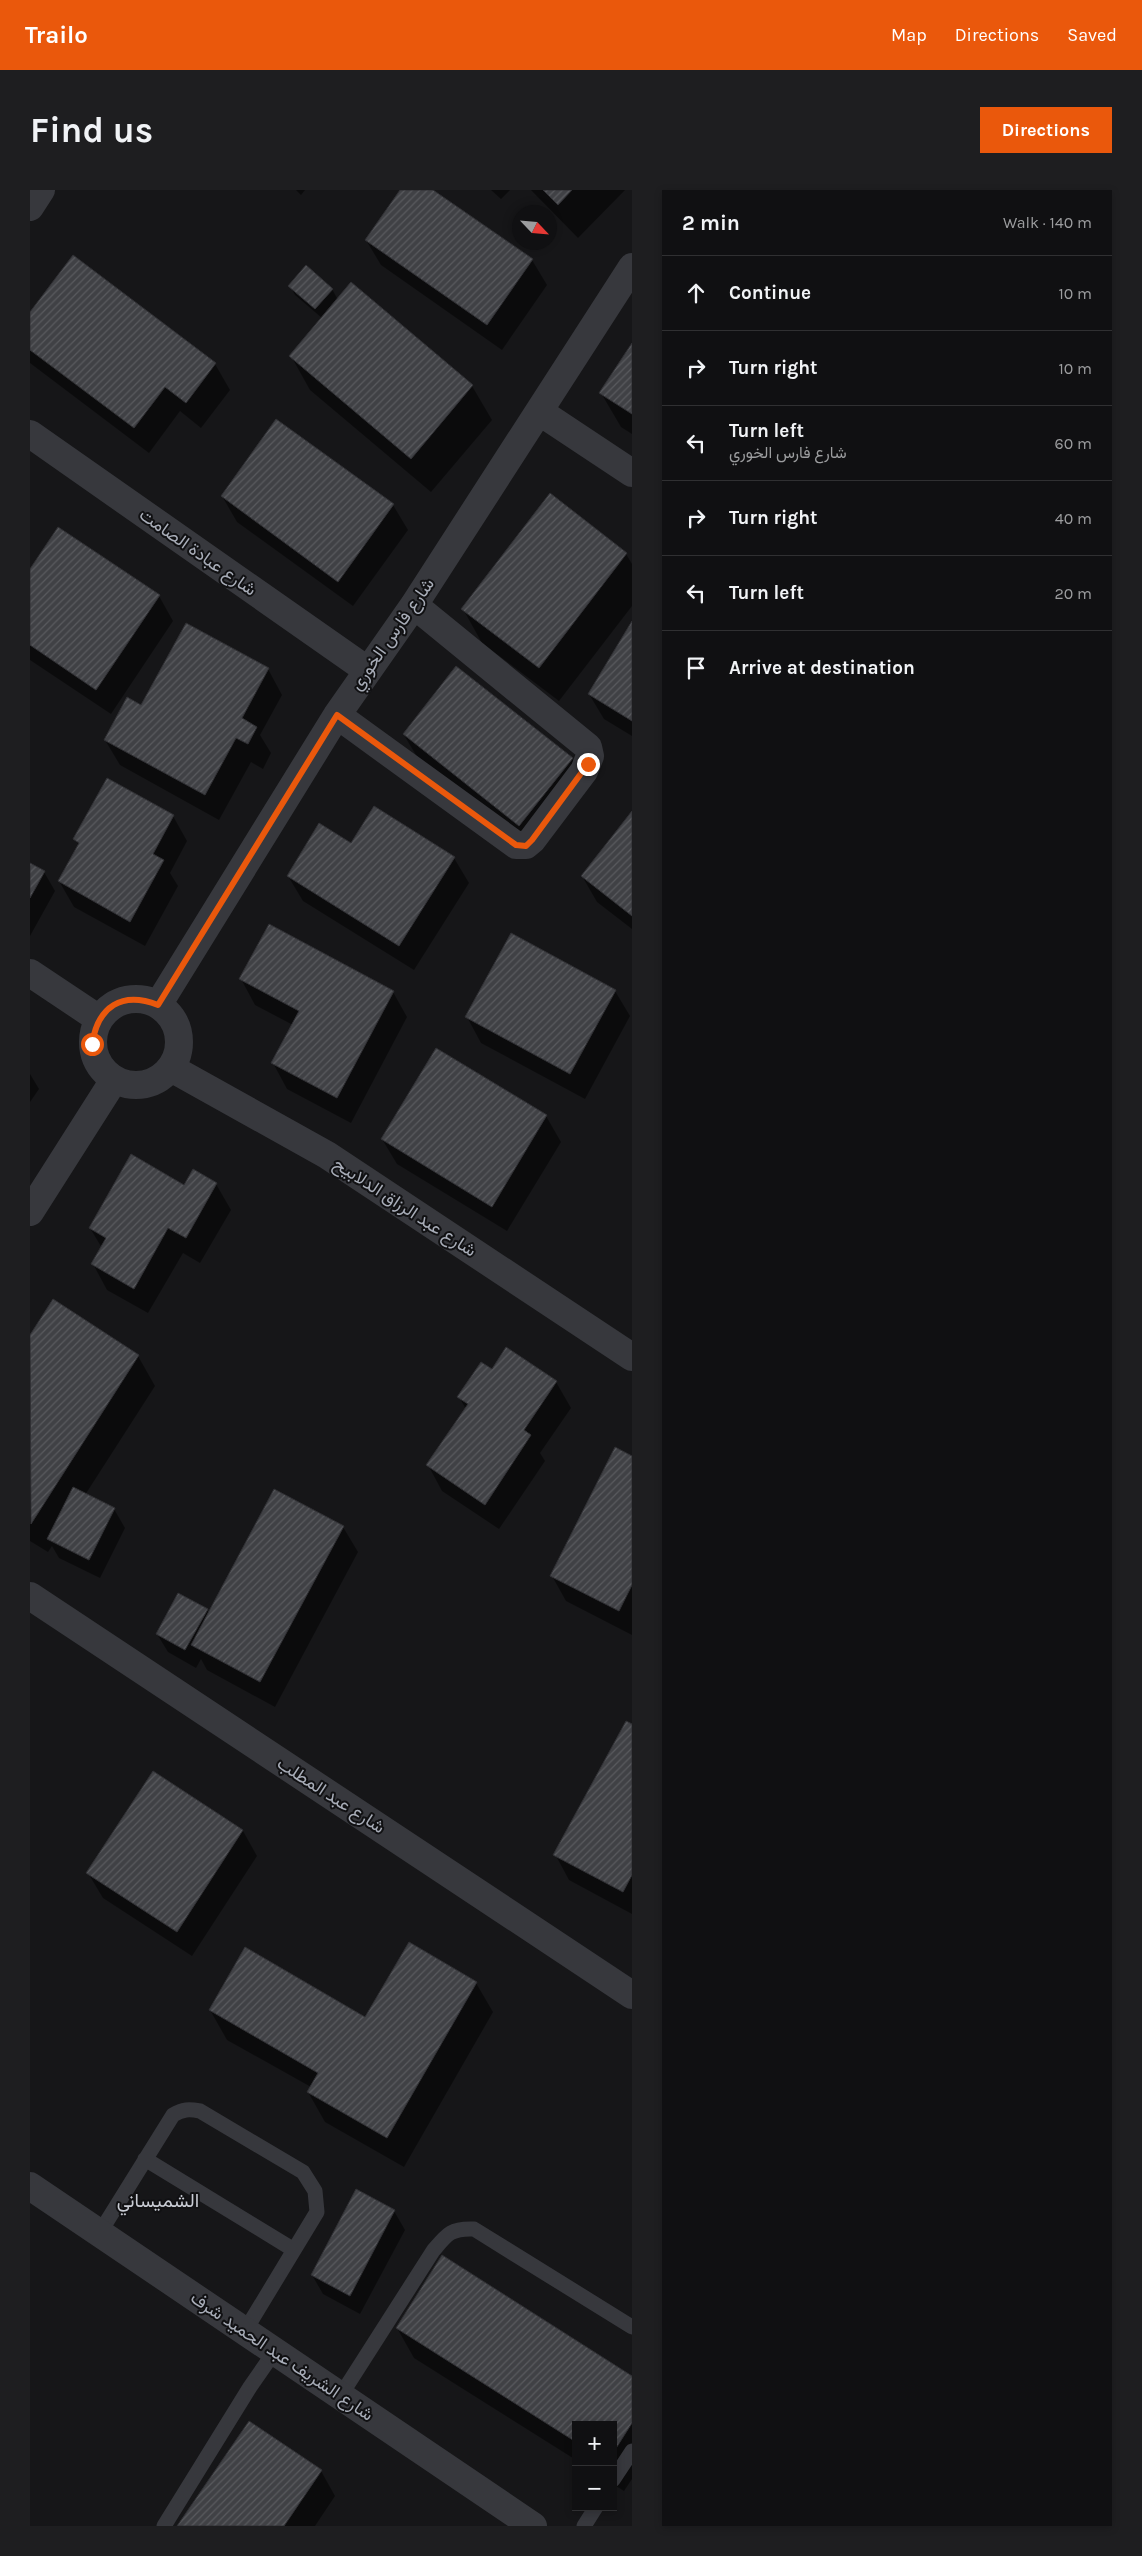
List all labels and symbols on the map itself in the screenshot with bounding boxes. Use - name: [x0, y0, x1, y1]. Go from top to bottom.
- north arrow: [512, 205, 557, 250]
- street label: شارع عبادة الصامت: [135, 503, 261, 601]
- street label: شارع فارس الخوري: [345, 574, 442, 697]
- route end: [577, 753, 600, 776]
- route start: [81, 1033, 104, 1056]
- street label: شارع عبد الرزاق الدلابيح: [329, 1153, 481, 1262]
- street label: شارع عبد المطلب: [272, 1752, 389, 1839]
- district label: الشميساني: [117, 2190, 199, 2216]
- street label: شارع الشريف عبد الحميد شرف: [186, 2287, 378, 2426]

